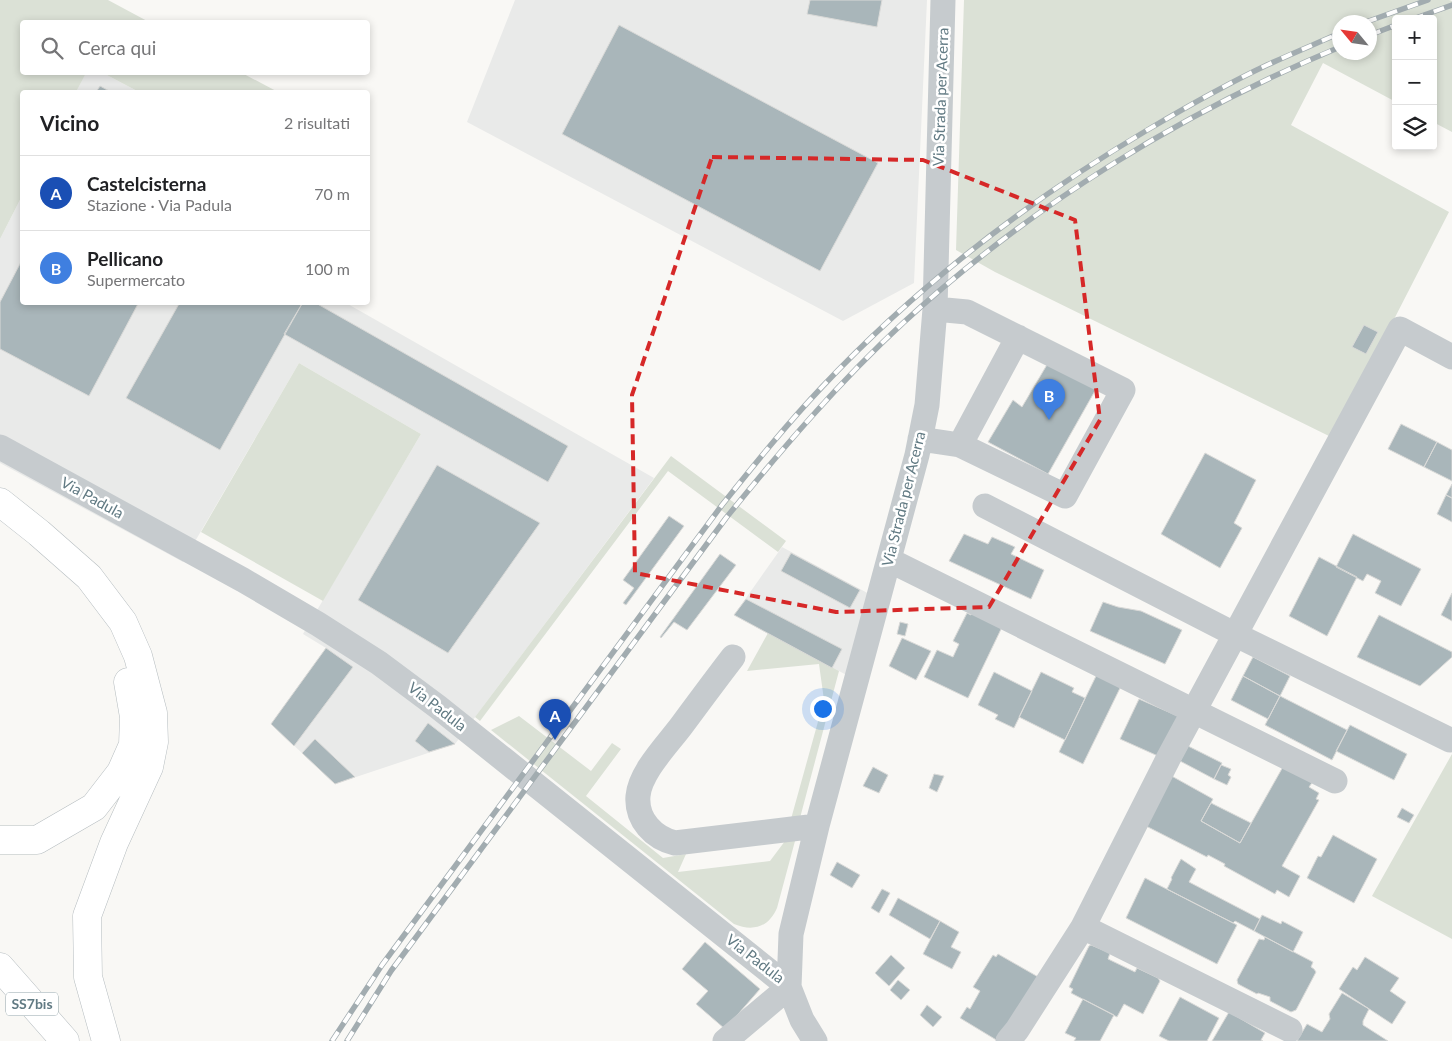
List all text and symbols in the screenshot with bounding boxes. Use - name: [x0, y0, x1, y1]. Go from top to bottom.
- north arrow: [1332, 15, 1377, 60]
- map controls: [1392, 15, 1437, 150]
- button: +: [1392, 15, 1437, 60]
- search box: [20, 20, 370, 75]
- street label: Via Strada per Acerra: [929, 27, 951, 167]
- icon: search: [38, 34, 66, 62]
- text: Cerca qui: [78, 36, 156, 59]
- button: −: [1392, 60, 1437, 105]
- button: layers: [1392, 105, 1437, 150]
- text: Vicino: [40, 110, 99, 135]
- text: 2 risultati: [284, 113, 350, 132]
- text: Castelcisterna: [87, 172, 206, 195]
- text: A: [50, 184, 62, 203]
- text: 70 m: [314, 184, 350, 203]
- text: Stazione · Via Padula: [87, 195, 232, 214]
- text: Pellicano: [87, 247, 163, 270]
- text: B: [51, 259, 61, 278]
- text: 100 m: [305, 259, 350, 278]
- text: Supermercato: [87, 270, 185, 289]
- pin: B: [1033, 379, 1065, 420]
- street label: Via Strada per Acerra: [878, 429, 929, 568]
- street label: Via Padula: [58, 473, 127, 522]
- street label: Via Padula: [405, 678, 470, 735]
- your location: [810, 696, 836, 722]
- pin: A: [539, 699, 571, 740]
- street label: Via Padula: [723, 930, 788, 987]
- road number: SS7bis: [6, 992, 58, 1016]

